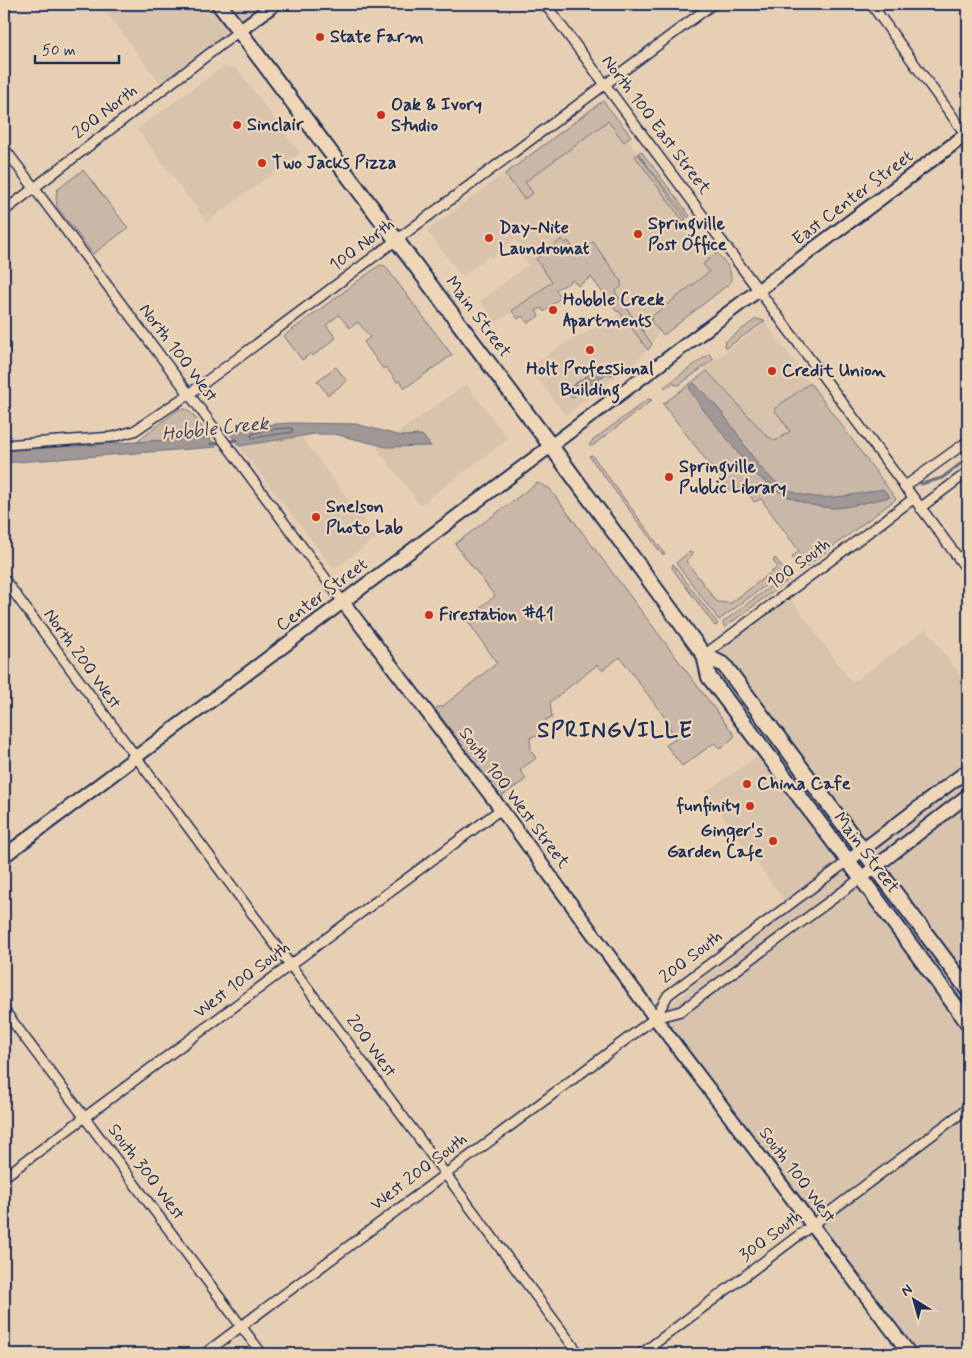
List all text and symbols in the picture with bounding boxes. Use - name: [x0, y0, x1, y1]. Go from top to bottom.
- place label: State Farm: [330, 25, 424, 49]
- marker: State Farm: [314, 31, 326, 43]
- scale bar: [35, 32, 119, 64]
- text: 50 m: [42, 41, 76, 61]
- street label: North 100 East Street: [596, 50, 717, 200]
- street label: 200 North: [67, 79, 143, 145]
- place label: Oak & Ivory Studio: [391, 93, 482, 138]
- marker: Oak & Ivory Studio: [375, 109, 387, 121]
- place label: Sinclair: [247, 113, 304, 137]
- marker: Sinclair: [231, 119, 243, 131]
- street label: East Center Street: [788, 144, 919, 251]
- place label: Two Jacks Pizza: [272, 151, 397, 175]
- marker: Two Jacks Pizza: [256, 157, 268, 169]
- place label: Springville Post Office: [648, 212, 727, 257]
- street label: 100 North: [325, 213, 399, 277]
- place label: Day-Nite Laundromat: [499, 216, 590, 261]
- marker: Springville Post Office: [632, 228, 644, 240]
- marker: Day-Nite Laundromat: [483, 232, 495, 244]
- street label: Main Street: [439, 271, 517, 363]
- place label: Hobble Creek Apartments: [563, 288, 664, 334]
- street label: North 100 West: [133, 299, 223, 408]
- marker: Hobble Creek Apartments: [547, 304, 559, 316]
- marker: Holt Professional Building: [584, 344, 596, 356]
- place label: Holt Professional Building: [526, 357, 654, 404]
- place label: Credit Union: [782, 359, 886, 383]
- marker: Credit Union: [766, 365, 778, 377]
- water label: Hobble Creek: [160, 411, 271, 447]
- place label: Springville Public Library: [679, 455, 786, 500]
- marker: Springville Public Library: [663, 471, 675, 483]
- place label: Snelson Photo Lab: [326, 495, 403, 540]
- marker: Snelson Photo Lab: [310, 511, 322, 523]
- street label: 100 South: [763, 532, 835, 596]
- street label: Center Street: [271, 552, 373, 637]
- place label: Firestation #41: [439, 603, 554, 627]
- street label: North 200 West: [38, 604, 127, 714]
- marker: Firestation #41: [423, 609, 435, 621]
- district label: SPRINGVILLE: [537, 717, 693, 745]
- street label: South 100 West Street: [453, 722, 575, 874]
- place label: China Cafe: [757, 772, 851, 796]
- marker: China Cafe: [741, 778, 753, 790]
- place label: funfinity: [676, 794, 740, 818]
- marker: funfinity: [744, 800, 756, 812]
- street label: Main Street: [827, 807, 905, 899]
- place label: Ginger's Garden Cafe: [667, 819, 763, 864]
- marker: Ginger's Garden Cafe: [767, 835, 779, 847]
- street label: 200 South: [654, 925, 728, 989]
- street label: West 100 South: [189, 936, 295, 1024]
- street label: 200 West: [340, 1010, 402, 1083]
- street label: South 300 West: [102, 1119, 191, 1226]
- street label: South 100 West: [753, 1122, 841, 1229]
- street label: West 200 South: [366, 1128, 472, 1216]
- street label: 300 South: [735, 1204, 807, 1268]
- north arrow: [890, 1276, 940, 1326]
- text: N: [898, 1280, 916, 1300]

